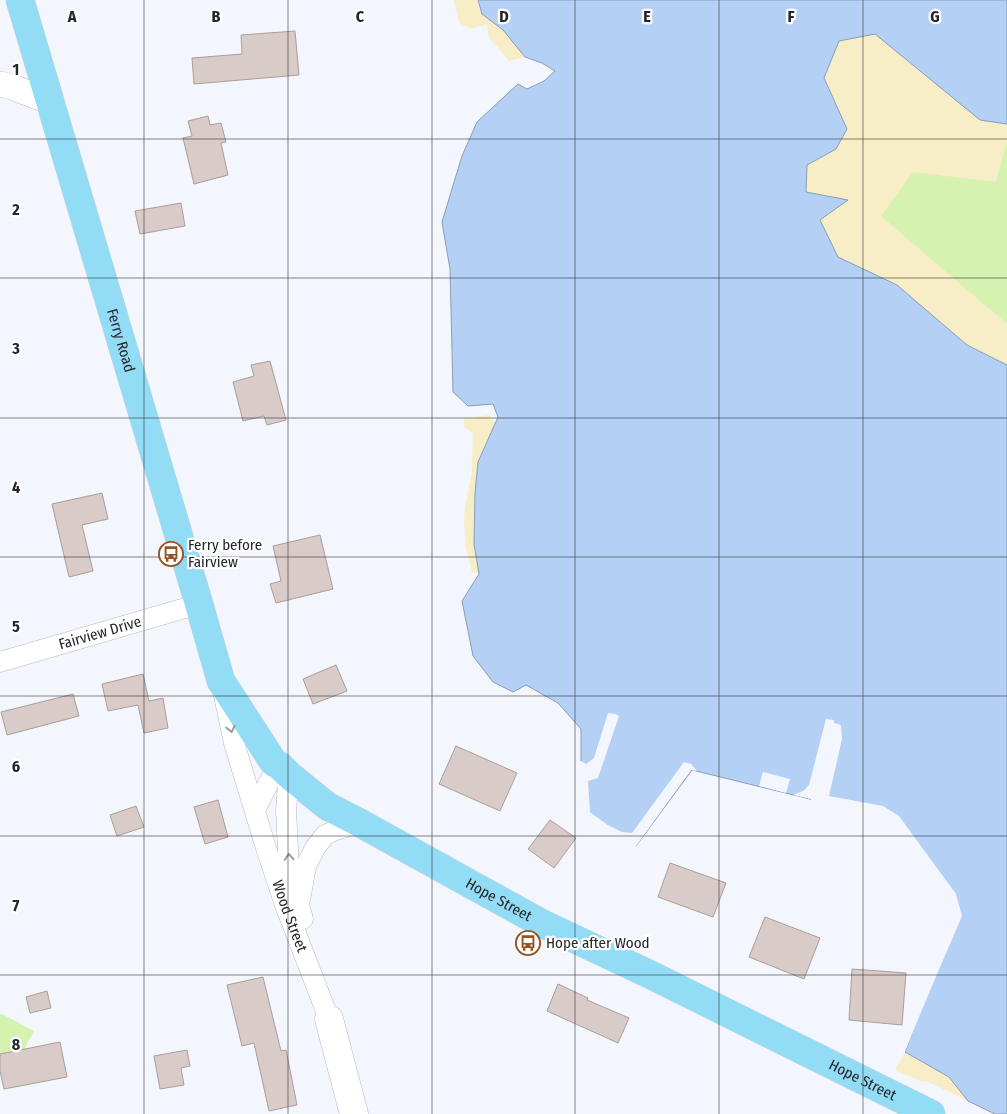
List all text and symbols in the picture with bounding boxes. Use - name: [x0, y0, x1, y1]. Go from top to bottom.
- text: A: [67, 7, 77, 26]
- text: B: [212, 7, 221, 26]
- text: C: [356, 7, 365, 26]
- text: D: [499, 7, 509, 26]
- text: E: [643, 7, 651, 26]
- text: F: [787, 7, 795, 26]
- text: G: [930, 7, 940, 26]
- text: 1: [13, 60, 19, 79]
- text: 2: [11, 200, 20, 219]
- street label: Ferry Road: [103, 306, 139, 374]
- text: 3: [11, 339, 20, 358]
- text: 4: [12, 478, 20, 497]
- place label: Ferry before Fairview: [188, 536, 262, 571]
- bus stop icon: Ferry before Fairview: [158, 541, 184, 567]
- street label: Fairview Drive: [56, 612, 143, 653]
- text: 5: [12, 617, 20, 636]
- one-way arrow: [225, 724, 235, 733]
- text: 6: [12, 757, 20, 776]
- one-way arrow: [283, 853, 294, 861]
- street label: Hope Street: [463, 874, 535, 925]
- street label: Wood Street: [268, 878, 311, 955]
- text: 7: [13, 896, 20, 915]
- bus stop icon: Hope after Wood: [515, 930, 541, 956]
- place label: Hope after Wood: [546, 934, 650, 952]
- text: 8: [12, 1035, 21, 1054]
- street label: Hope Street: [826, 1056, 899, 1104]

